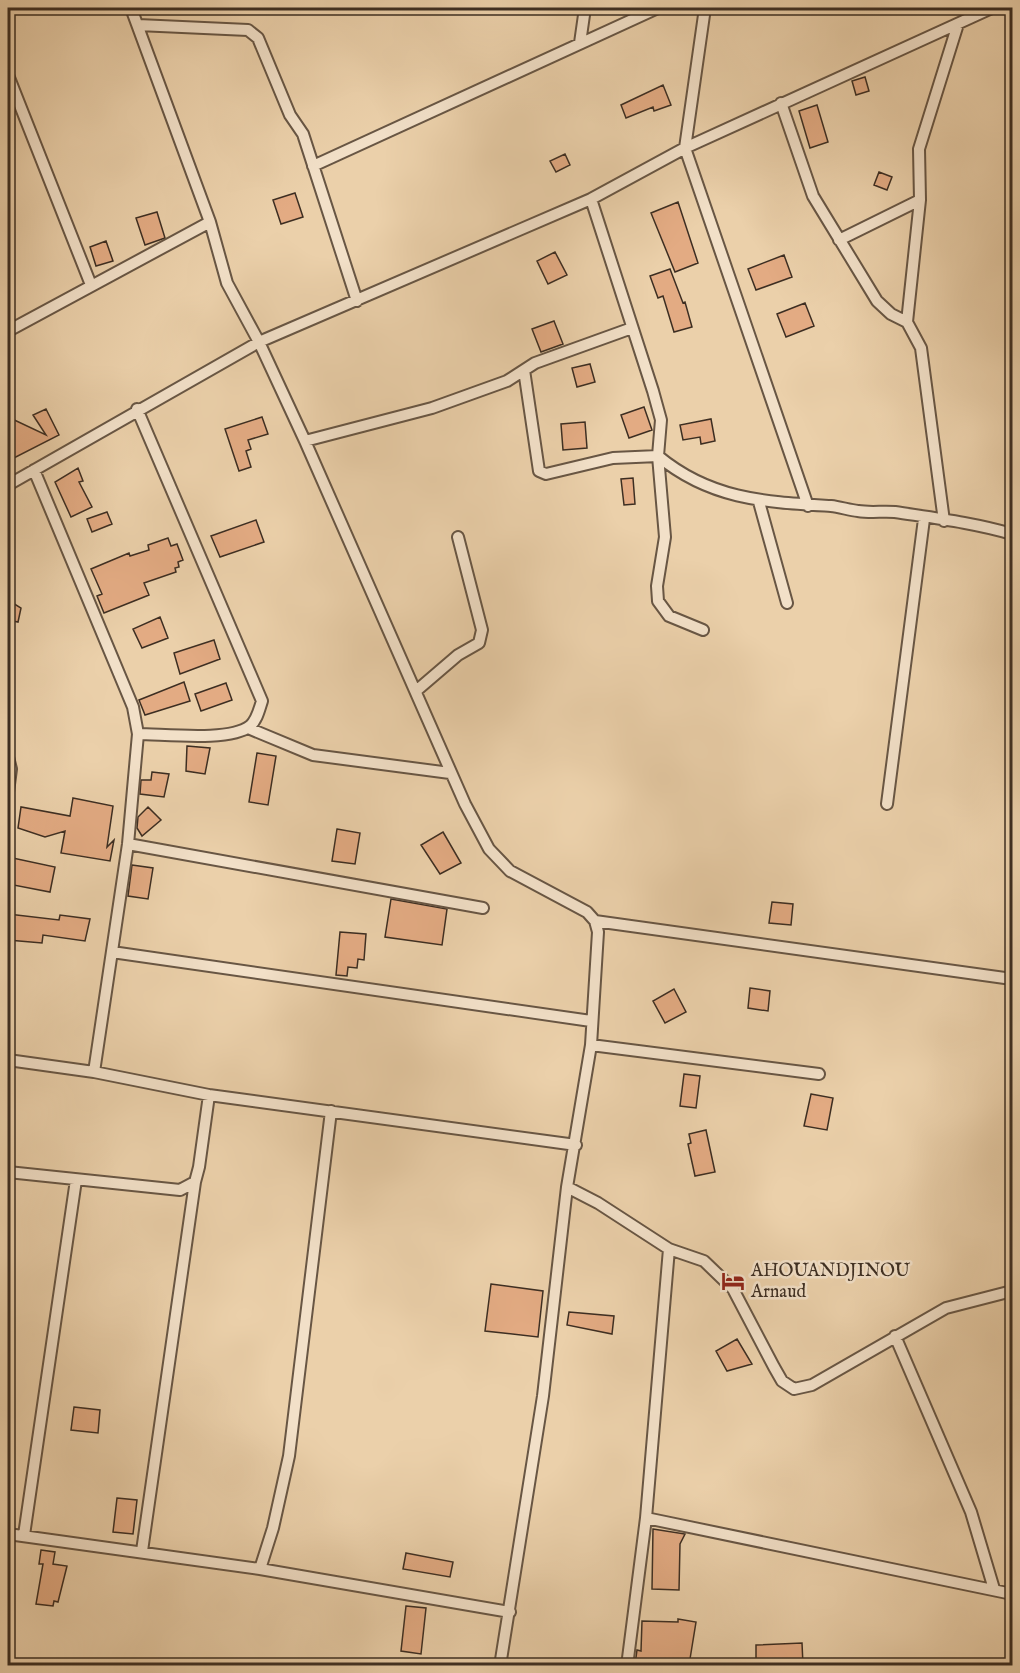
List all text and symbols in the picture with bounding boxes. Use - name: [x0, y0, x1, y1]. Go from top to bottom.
- place label: AHOUANDJINOU Arnaud: [750, 1260, 911, 1304]
- hotel icon: AHOUANDJINOU Arnaud: [720, 1268, 746, 1294]

